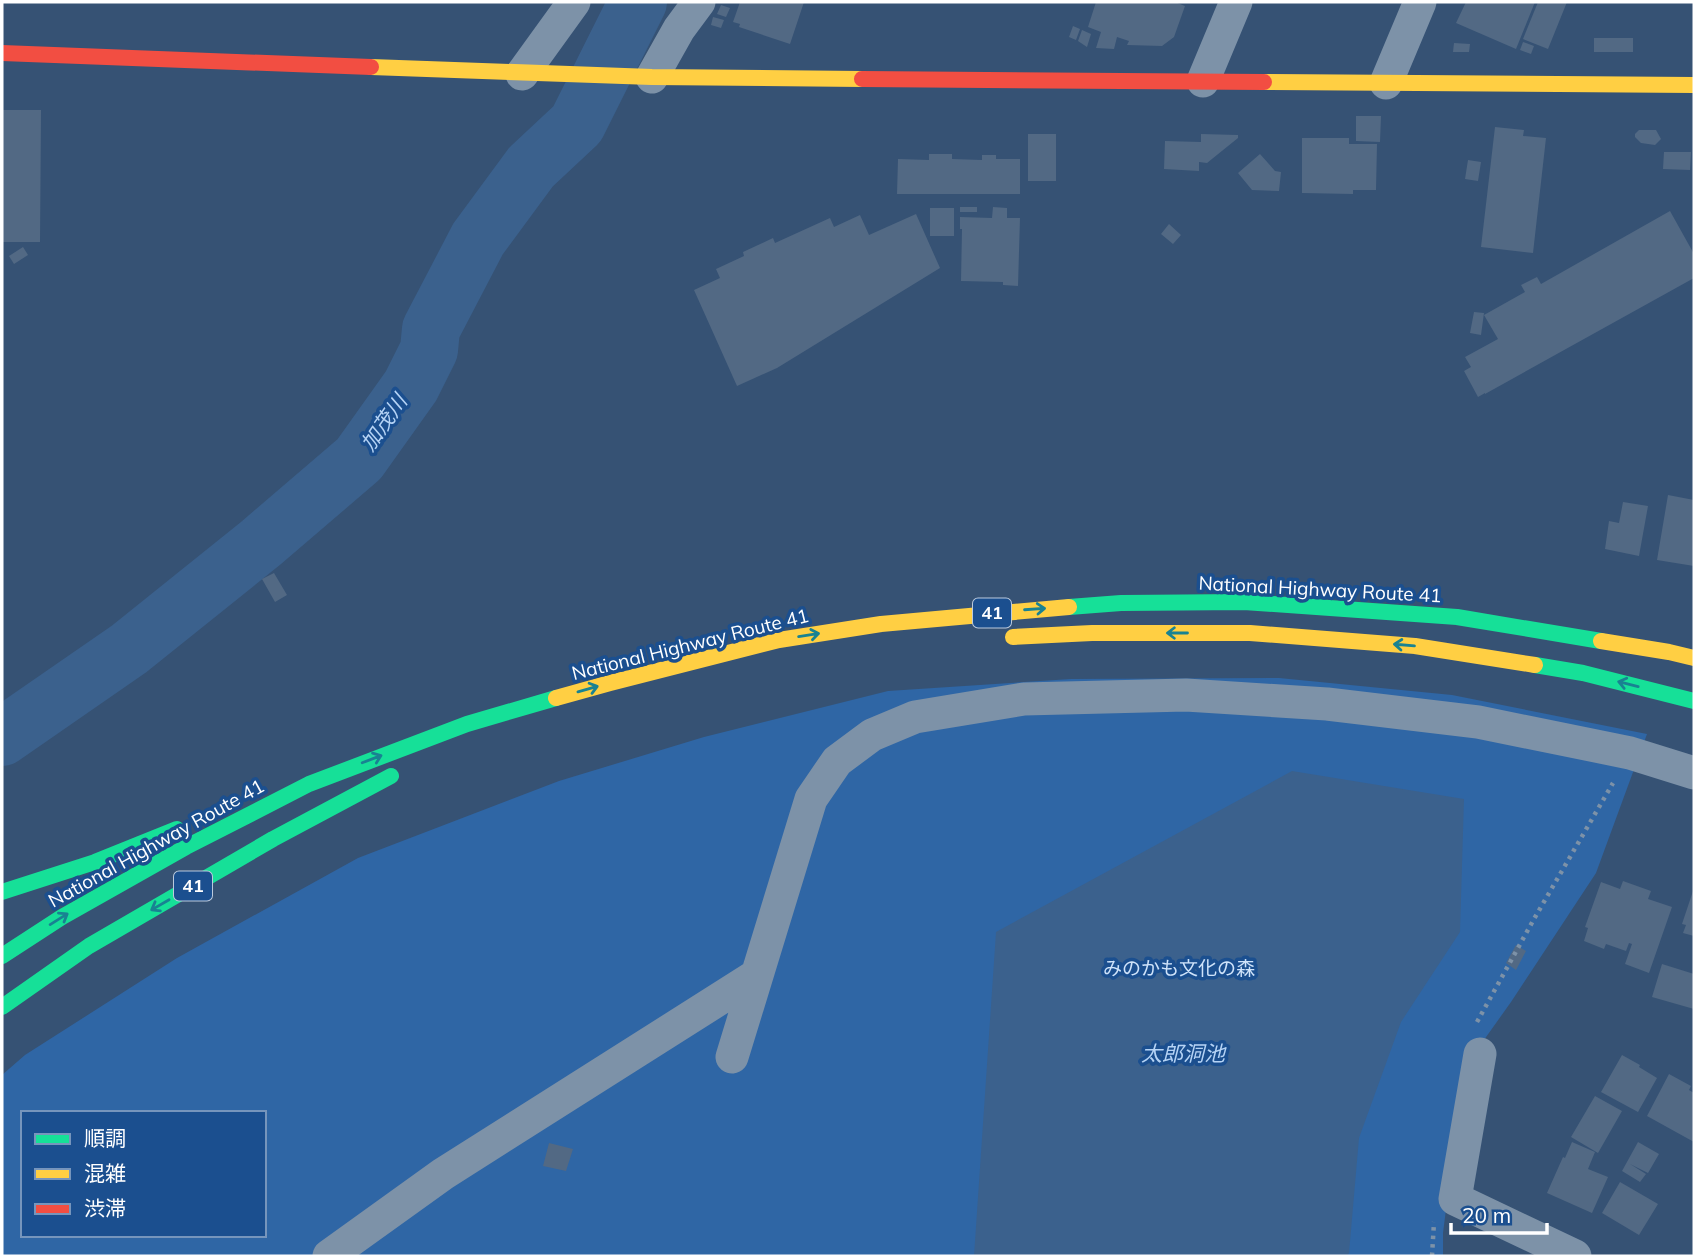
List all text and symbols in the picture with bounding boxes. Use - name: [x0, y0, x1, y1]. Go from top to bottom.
- water label: 加茂川: [354, 388, 413, 456]
- street label: National Highway Route 41: [1198, 571, 1442, 607]
- road number: 41: [973, 598, 1011, 628]
- street label: National Highway Route 41: [569, 603, 811, 685]
- one-way arrow: [1024, 603, 1047, 616]
- one-way arrow: [1166, 626, 1189, 640]
- one-way arrow: [797, 628, 820, 641]
- one-way arrow: [1393, 638, 1416, 651]
- one-way arrow: [1617, 677, 1640, 690]
- one-way arrow: [577, 682, 599, 695]
- one-way arrow: [361, 751, 382, 764]
- street label: National Highway Route 41: [44, 774, 268, 912]
- road number: 41: [174, 872, 212, 900]
- one-way arrow: [150, 898, 170, 912]
- one-way arrow: [49, 912, 68, 927]
- park label: みのかも文化の森: [1103, 956, 1255, 980]
- water label: 太郎洞池: [1141, 1040, 1227, 1066]
- legend: [21, 1111, 266, 1237]
- text: 順調: [84, 1125, 126, 1151]
- text: 混雑: [84, 1160, 126, 1186]
- scale bar: [1451, 1192, 1547, 1236]
- text: 渋滞: [84, 1195, 126, 1221]
- text: 20 m: [1462, 1202, 1511, 1228]

